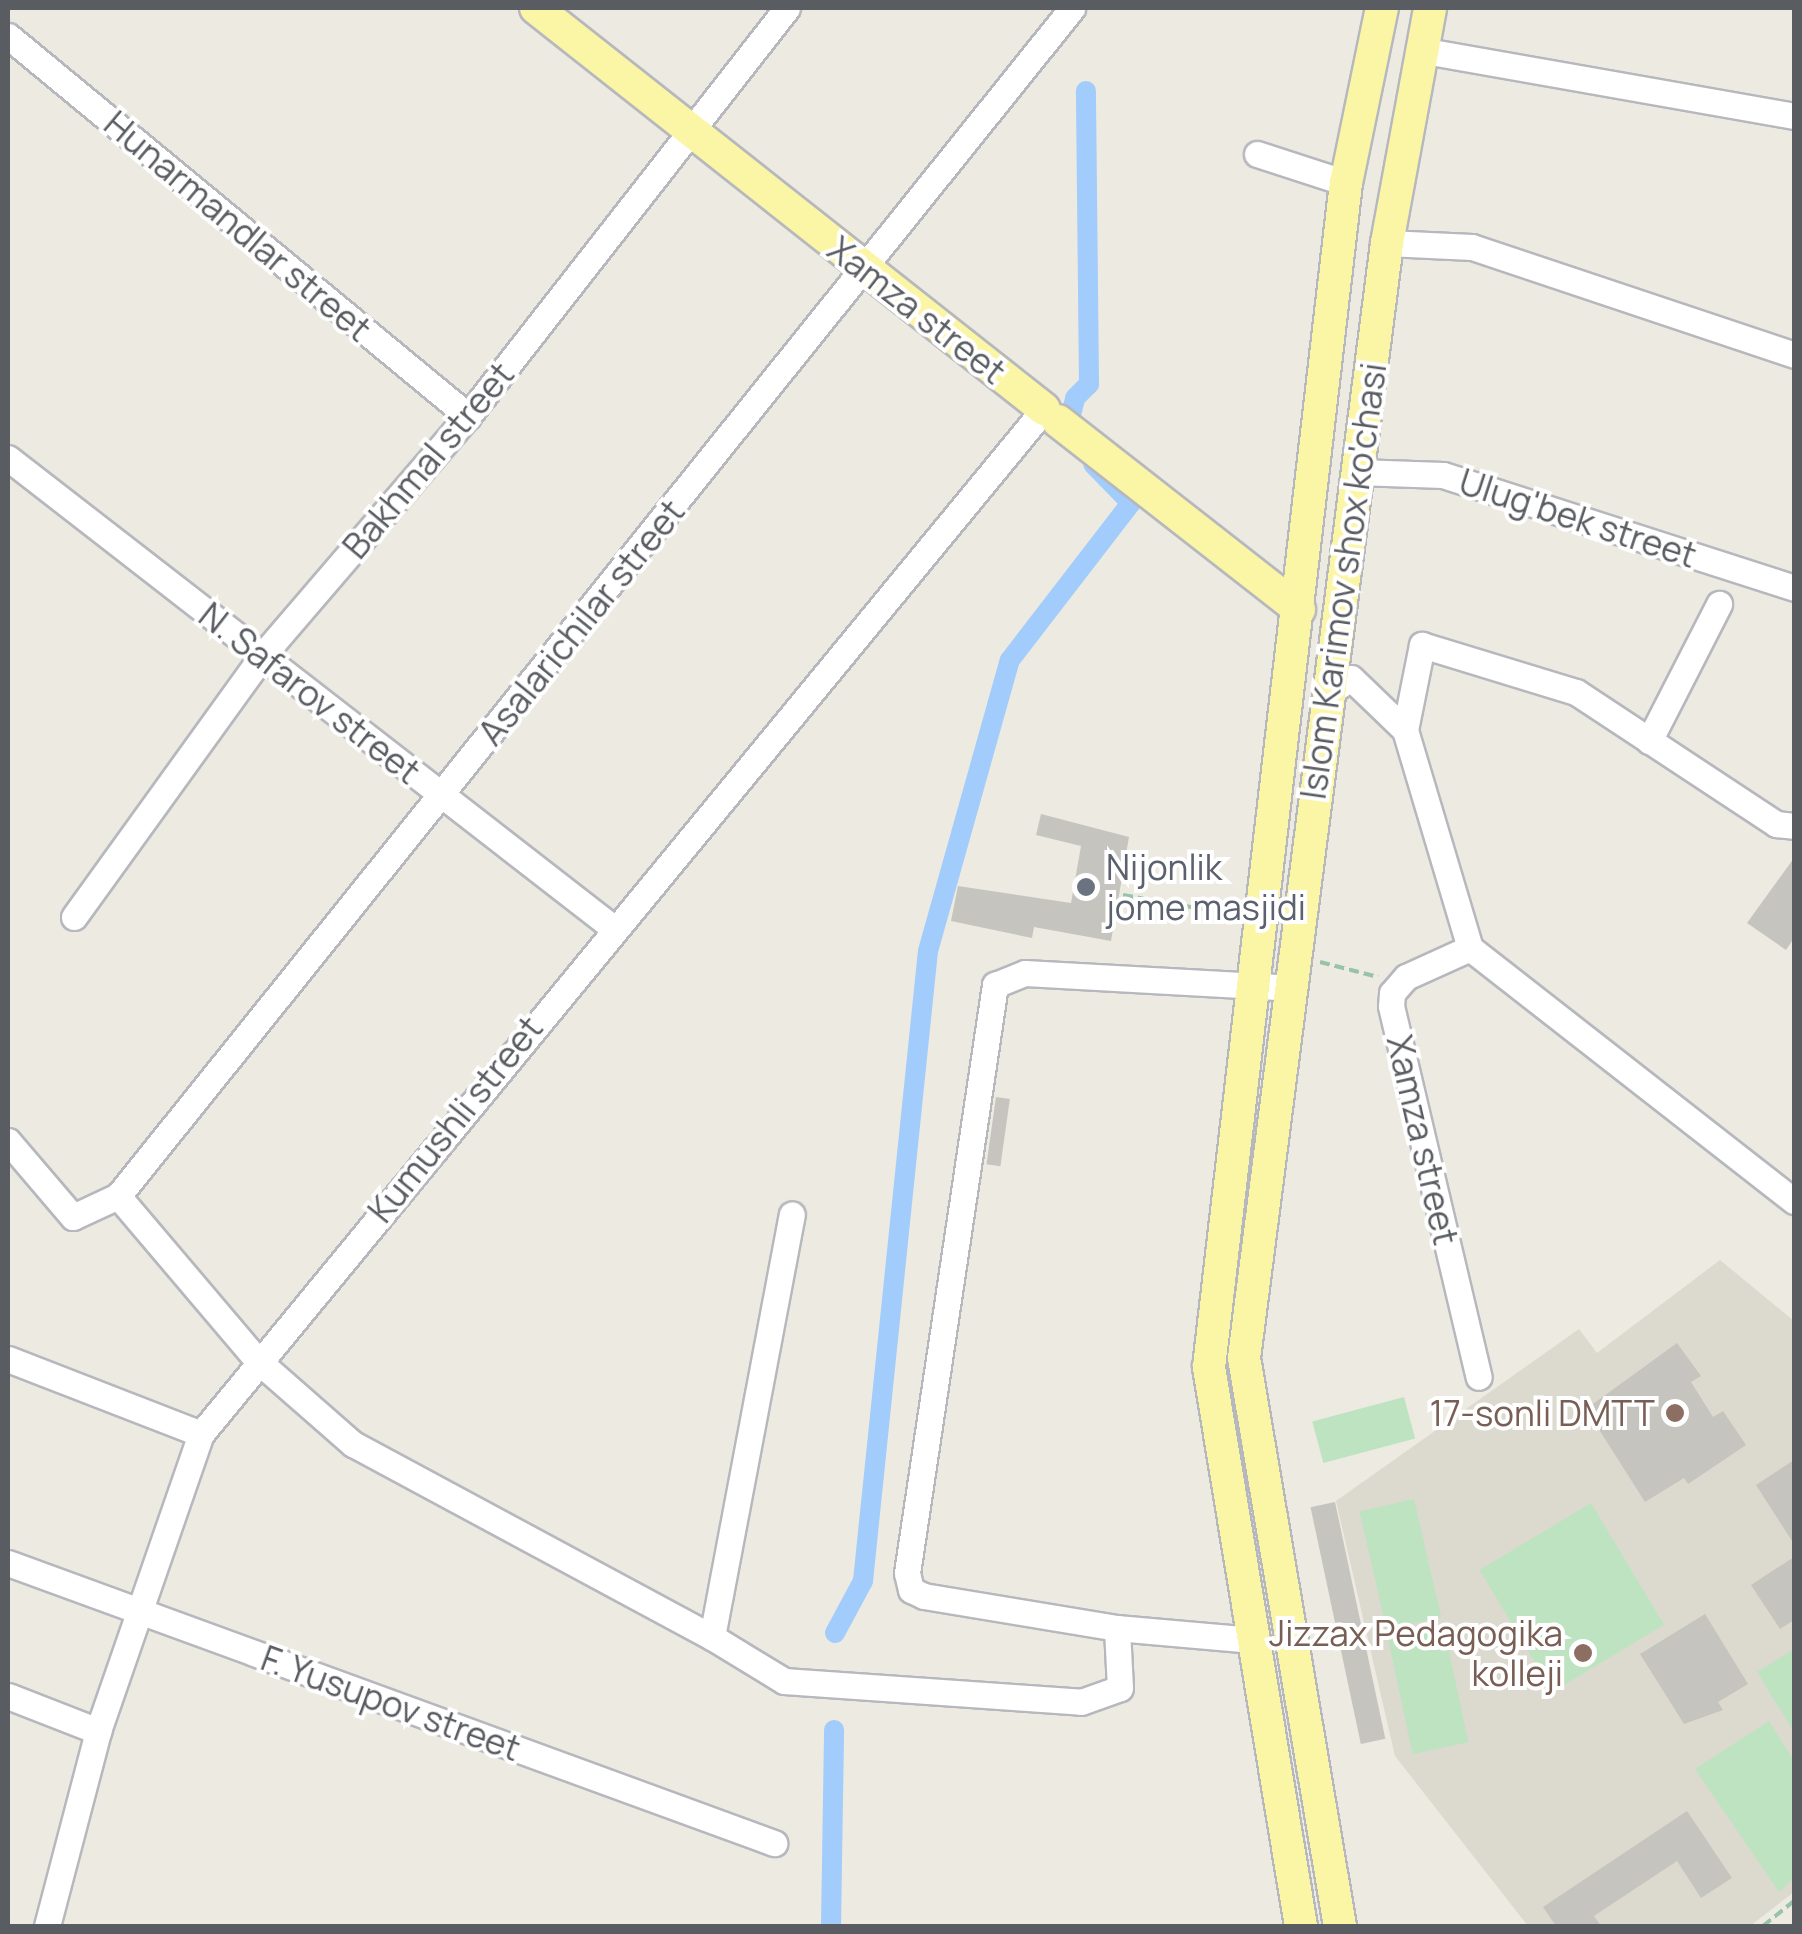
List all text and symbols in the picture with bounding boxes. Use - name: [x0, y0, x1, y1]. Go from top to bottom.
- street label: Hunarmandlar street: [96, 102, 380, 350]
- street label: Xamza street: [820, 228, 1014, 392]
- street label: Bakhmal street: [334, 353, 522, 567]
- street label: Islom Karimov shox ko'chasi: [1292, 360, 1394, 802]
- street label: Ulug'bek street: [1454, 460, 1702, 576]
- street label: Asalarichilar street: [469, 491, 693, 753]
- street label: N. Safarov street: [191, 594, 429, 792]
- place label: Nijonlik jome masjidi: [1106, 846, 1306, 928]
- marker: Nijonlik jome masjidi: [1075, 876, 1097, 898]
- street label: Kumushli street: [359, 1008, 551, 1230]
- street label: Xamza street: [1378, 1031, 1468, 1249]
- place label: 17-sonli DMTT: [1430, 1392, 1655, 1434]
- marker: 17-sonli DMTT: [1664, 1402, 1686, 1424]
- place label: Jizzax Pedagogika kolleji: [1269, 1612, 1563, 1694]
- street label: F. Yusupov street: [256, 1637, 526, 1769]
- marker: Jizzax Pedagogika kolleji: [1572, 1642, 1594, 1664]

